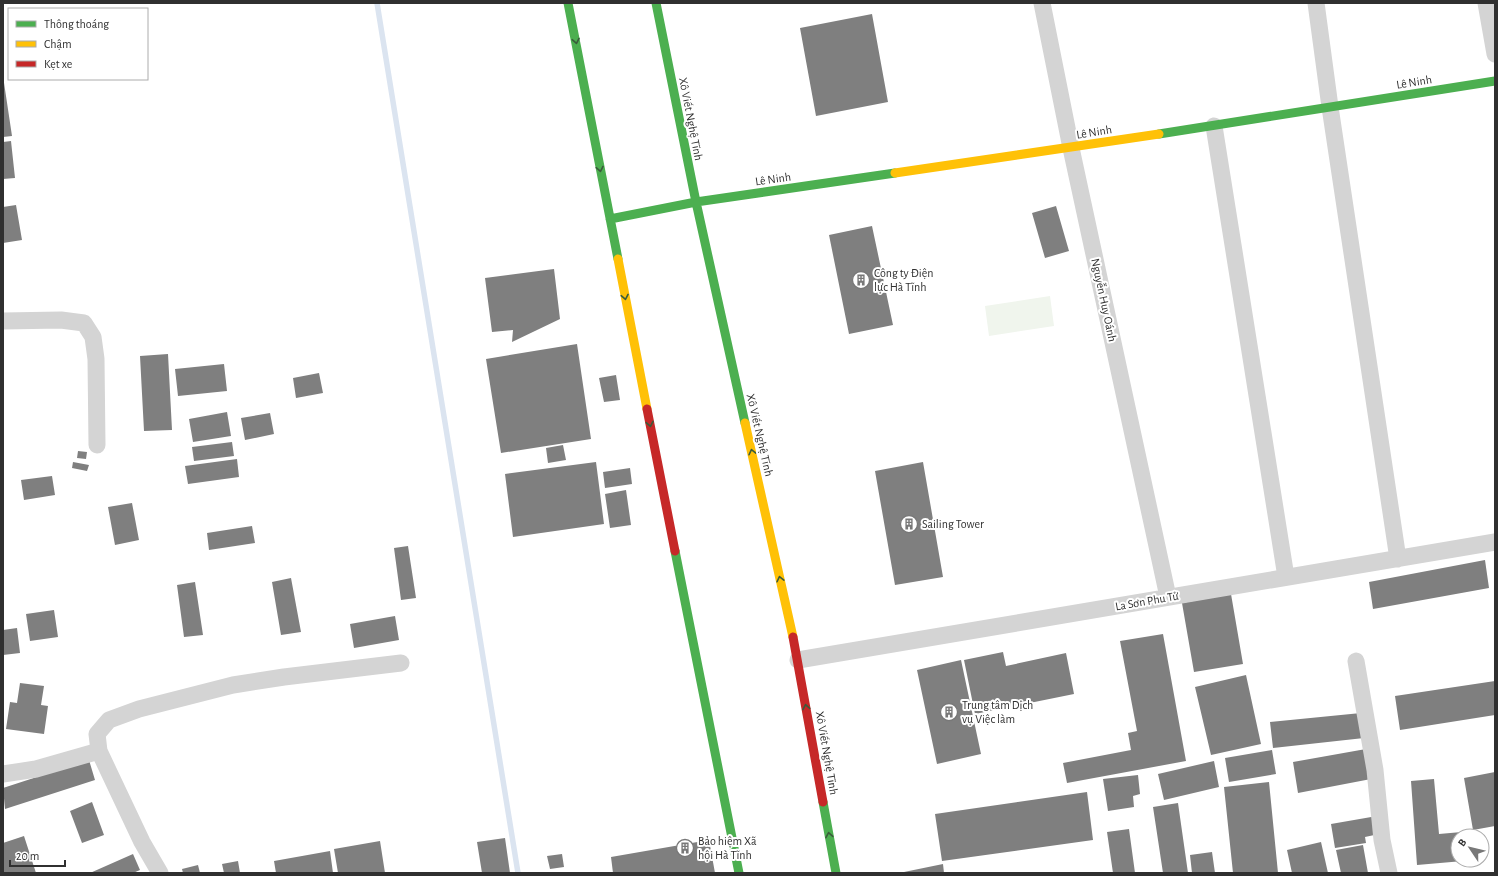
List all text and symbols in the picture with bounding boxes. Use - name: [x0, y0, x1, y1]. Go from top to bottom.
- legend: [8, 8, 148, 80]
- text: Thông thoáng: [44, 18, 109, 30]
- text: Chậm: [44, 38, 72, 50]
- one-way arrow: [571, 38, 579, 44]
- text: Kẹt xe: [44, 58, 72, 70]
- street label: Lê Ninh: [1395, 73, 1433, 91]
- street label: Xô Viết Nghệ Tĩnh: [677, 76, 705, 162]
- street label: Lê Ninh: [1075, 123, 1113, 141]
- one-way arrow: [596, 166, 604, 172]
- street label: Lê Ninh: [754, 171, 792, 187]
- street label: Nguyễn Huy Oánh: [1088, 257, 1120, 343]
- place label: Công ty Điện lực Hà Tĩnh: [874, 267, 933, 293]
- building icon: Công ty Điện lực Hà Tĩnh: [851, 270, 871, 290]
- one-way arrow: [620, 293, 628, 300]
- street label: Xô Viết Nghệ Tĩnh: [745, 393, 775, 477]
- one-way arrow: [645, 421, 653, 427]
- one-way arrow: [748, 449, 756, 456]
- building icon: Sailing Tower: [899, 514, 919, 534]
- place label: Sailing Tower: [922, 518, 984, 530]
- one-way arrow: [777, 576, 785, 582]
- street label: La Sơn Phu Tử: [1114, 589, 1180, 612]
- place label: Trung tâm Dịch vụ Việc làm: [962, 699, 1033, 725]
- building icon: Trung tâm Dịch vụ Việc làm: [939, 702, 959, 722]
- one-way arrow: [803, 703, 811, 710]
- street label: Xô Viết Nghệ Tĩnh: [814, 710, 840, 796]
- north arrow: [1450, 828, 1490, 868]
- one-way arrow: [825, 831, 834, 838]
- place label: Bảo hiệm Xã hội Hà Tĩnh: [698, 835, 757, 861]
- text: B: [1456, 836, 1469, 848]
- building icon: Bảo hiệm Xã hội Hà Tĩnh: [675, 838, 695, 858]
- scale bar: [10, 842, 65, 868]
- text: 20 m: [16, 850, 39, 862]

